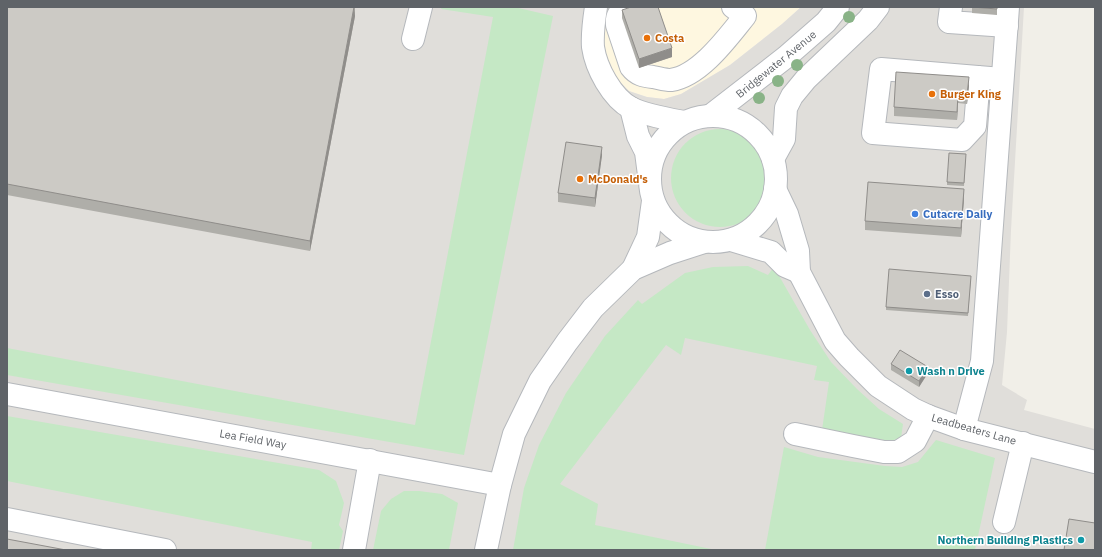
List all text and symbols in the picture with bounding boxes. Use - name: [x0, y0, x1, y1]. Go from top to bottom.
- street label: Bridgewater Avenue: [733, 27, 819, 101]
- place label: Costa: [655, 31, 684, 45]
- marker: Costa: [642, 33, 652, 43]
- place label: Burger King: [940, 87, 1002, 101]
- marker: Burger King: [927, 89, 937, 99]
- place label: McDonald's: [588, 172, 648, 186]
- marker: McDonald's: [575, 174, 585, 184]
- place label: Cutacre Daily: [923, 207, 992, 221]
- marker: Cutacre Daily: [910, 209, 920, 219]
- place label: Esso: [935, 287, 959, 301]
- marker: Esso: [922, 289, 932, 299]
- place label: Wash n Drive: [917, 364, 985, 378]
- marker: Wash n Drive: [904, 366, 914, 376]
- street label: Leadbeaters Lane: [930, 410, 1018, 448]
- street label: Lea Field Way: [218, 426, 288, 452]
- place label: Northern Building Plastics: [938, 533, 1073, 547]
- marker: Northern Building Plastics: [1076, 535, 1086, 545]

